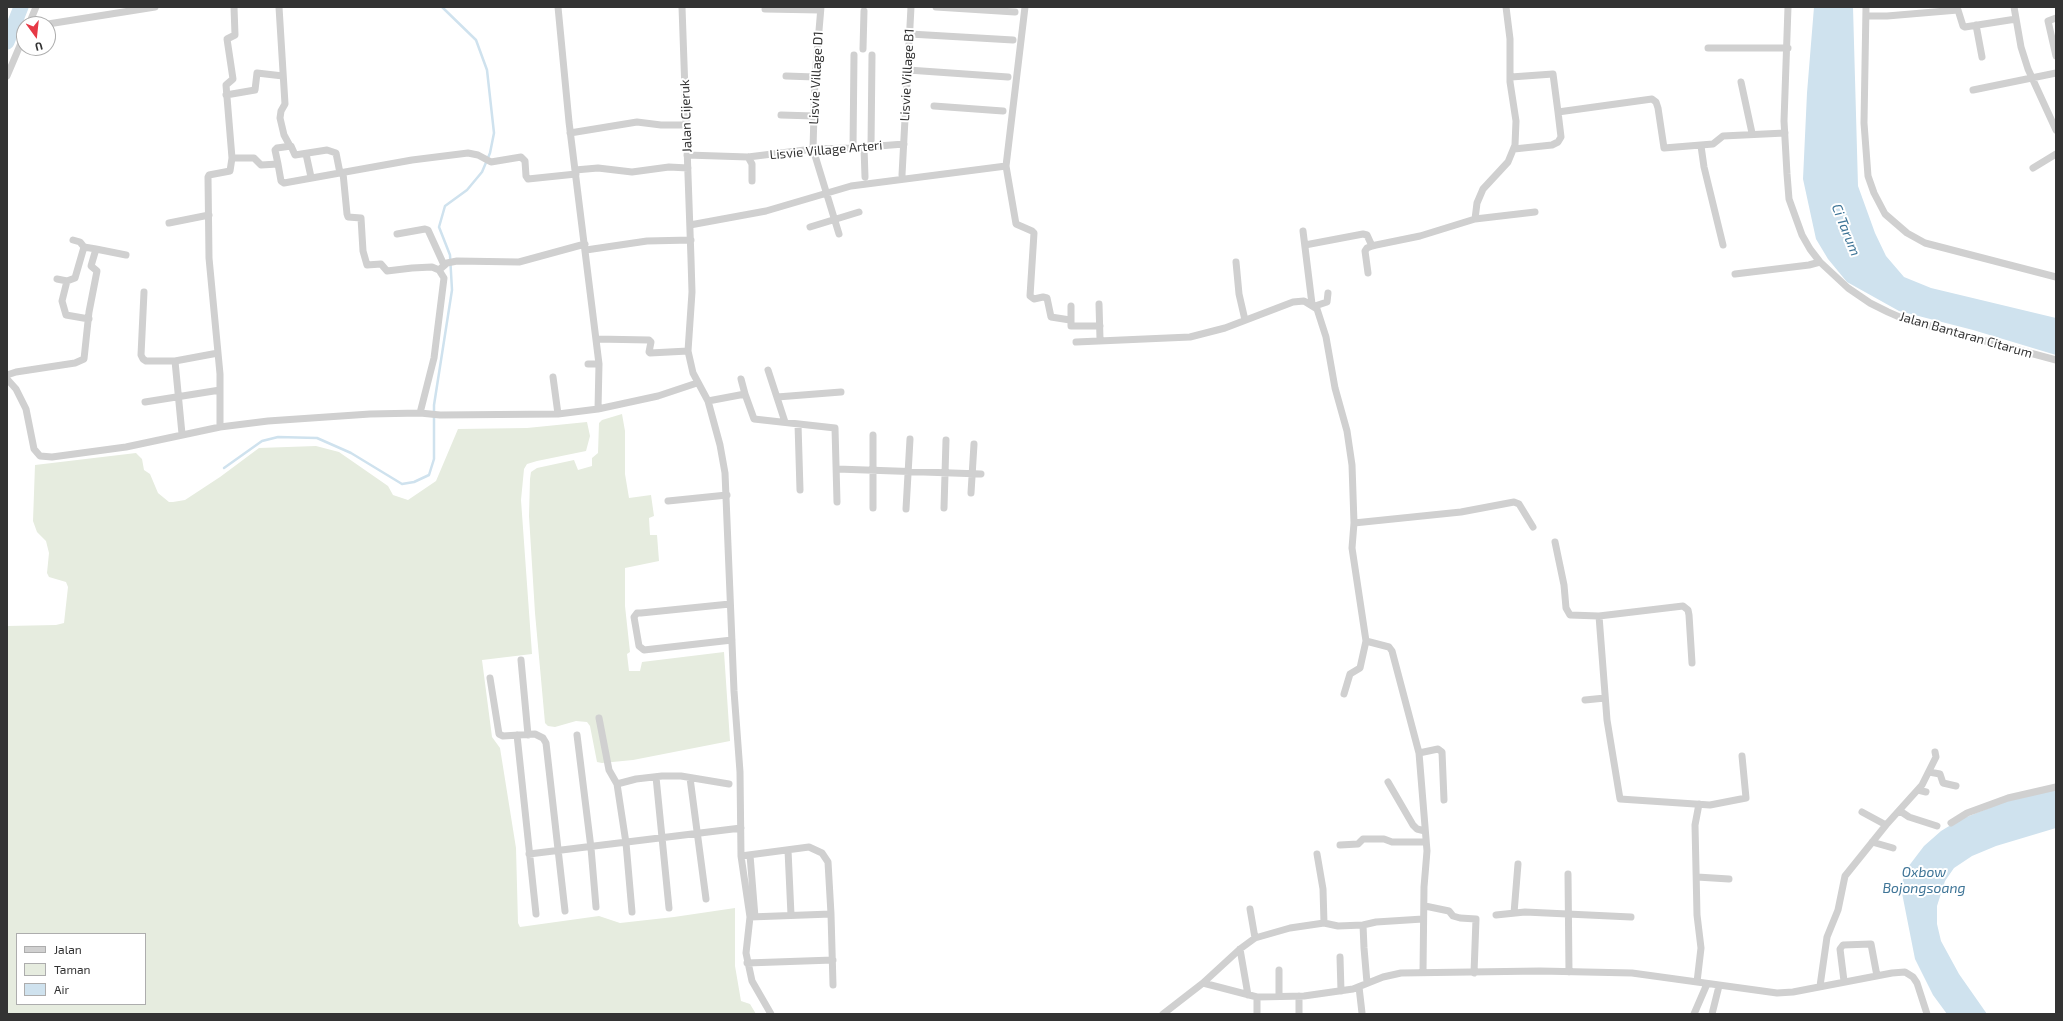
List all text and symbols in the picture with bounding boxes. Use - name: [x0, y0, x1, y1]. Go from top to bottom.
- north arrow: [16, 16, 56, 56]
- street label: Lisvie Village B1: [897, 28, 917, 122]
- street label: Lisvie Village D1: [806, 31, 826, 125]
- text: U: [34, 40, 44, 54]
- street label: Jalan Cijeruk: [677, 79, 695, 153]
- street label: Lisvie Village Arteri: [769, 137, 883, 163]
- water label: Ci Tarum: [1828, 201, 1864, 259]
- street label: Jalan Bantaran Citarum: [1898, 309, 2034, 361]
- water label: Oxbow Bojongsoang: [1882, 864, 1966, 896]
- legend: [16, 933, 146, 1005]
- text: Jalan: [54, 942, 82, 956]
- text: Taman: [54, 962, 91, 976]
- text: Air: [54, 982, 69, 996]

